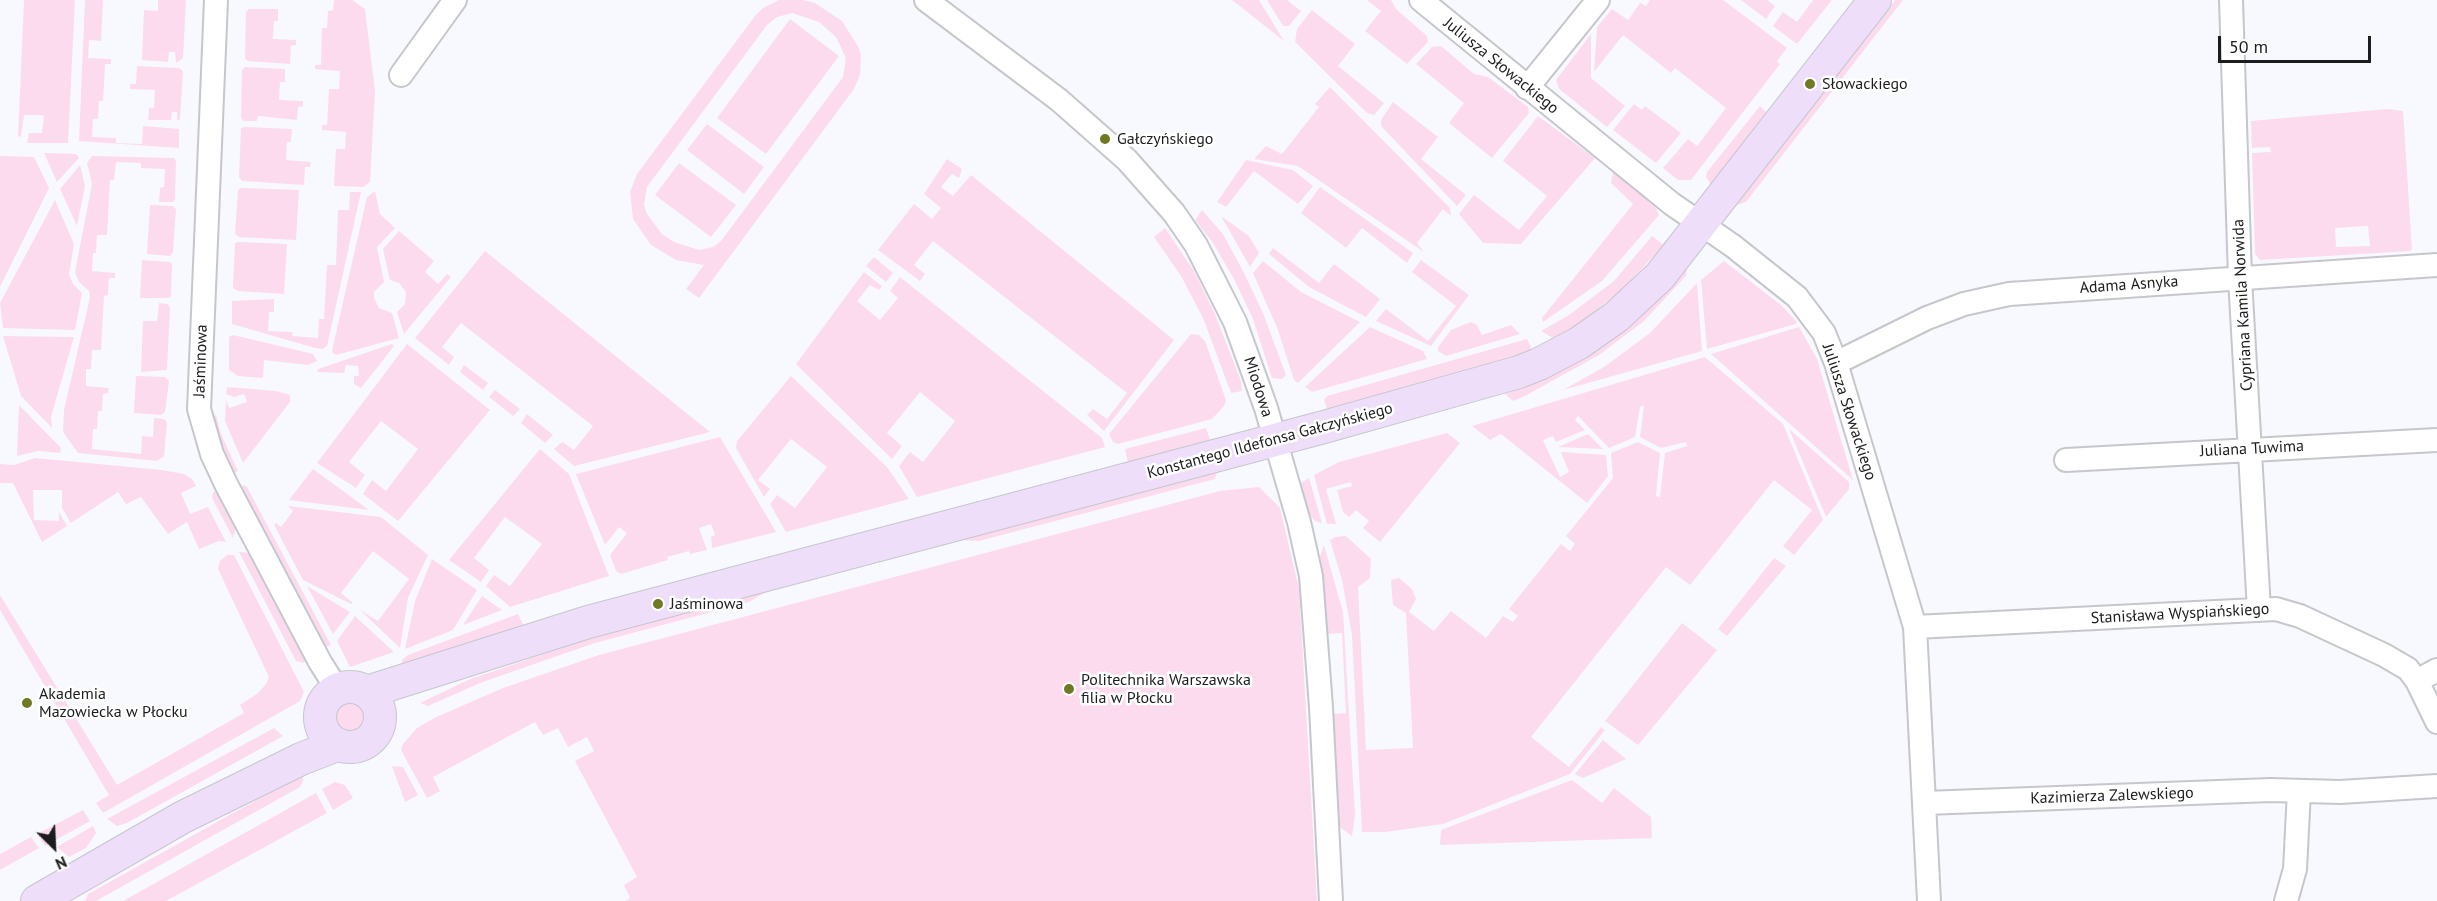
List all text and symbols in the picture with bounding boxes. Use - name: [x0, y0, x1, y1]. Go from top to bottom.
- street label: Juliusza Słowackiego: [1440, 14, 1562, 118]
- scale bar: [2221, 24, 2374, 62]
- text: 50 m: [2229, 35, 2268, 58]
- place label: Słowackiego: [1822, 74, 1908, 94]
- marker: Słowackiego: [1803, 77, 1817, 91]
- place label: Gałczyńskiego: [1117, 129, 1213, 149]
- marker: Gałczyńskiego: [1098, 132, 1112, 146]
- street label: Cypriana Kamila Norwida: [2229, 219, 2257, 391]
- street label: Adama Asnyka: [2079, 272, 2179, 298]
- street label: Jaśminowa: [190, 324, 212, 398]
- street label: Juliusza Słowackiego: [1818, 341, 1880, 483]
- street label: Miodowa: [1239, 354, 1277, 420]
- street label: Konstantego Ildefonsa Gałczyńskiego: [1145, 399, 1395, 483]
- street label: Juliana Tuwima: [2200, 437, 2304, 461]
- place label: Jaśminowa: [670, 594, 743, 614]
- marker: Jaśminowa: [651, 597, 665, 611]
- street label: Stanisława Wyspiańskiego: [2090, 600, 2270, 628]
- place label: Politechnika Warszawska filia w Płocku: [1081, 670, 1251, 708]
- marker: Politechnika Warszawska filia w Płocku: [1062, 682, 1076, 696]
- place label: Akademia Mazowiecka w Płocku: [39, 684, 188, 722]
- marker: Akademia Mazowiecka w Płocku: [20, 696, 34, 710]
- street label: Kazimierza Zalewskiego: [2030, 784, 2194, 808]
- north arrow: [24, 817, 84, 877]
- text: N: [52, 852, 70, 875]

